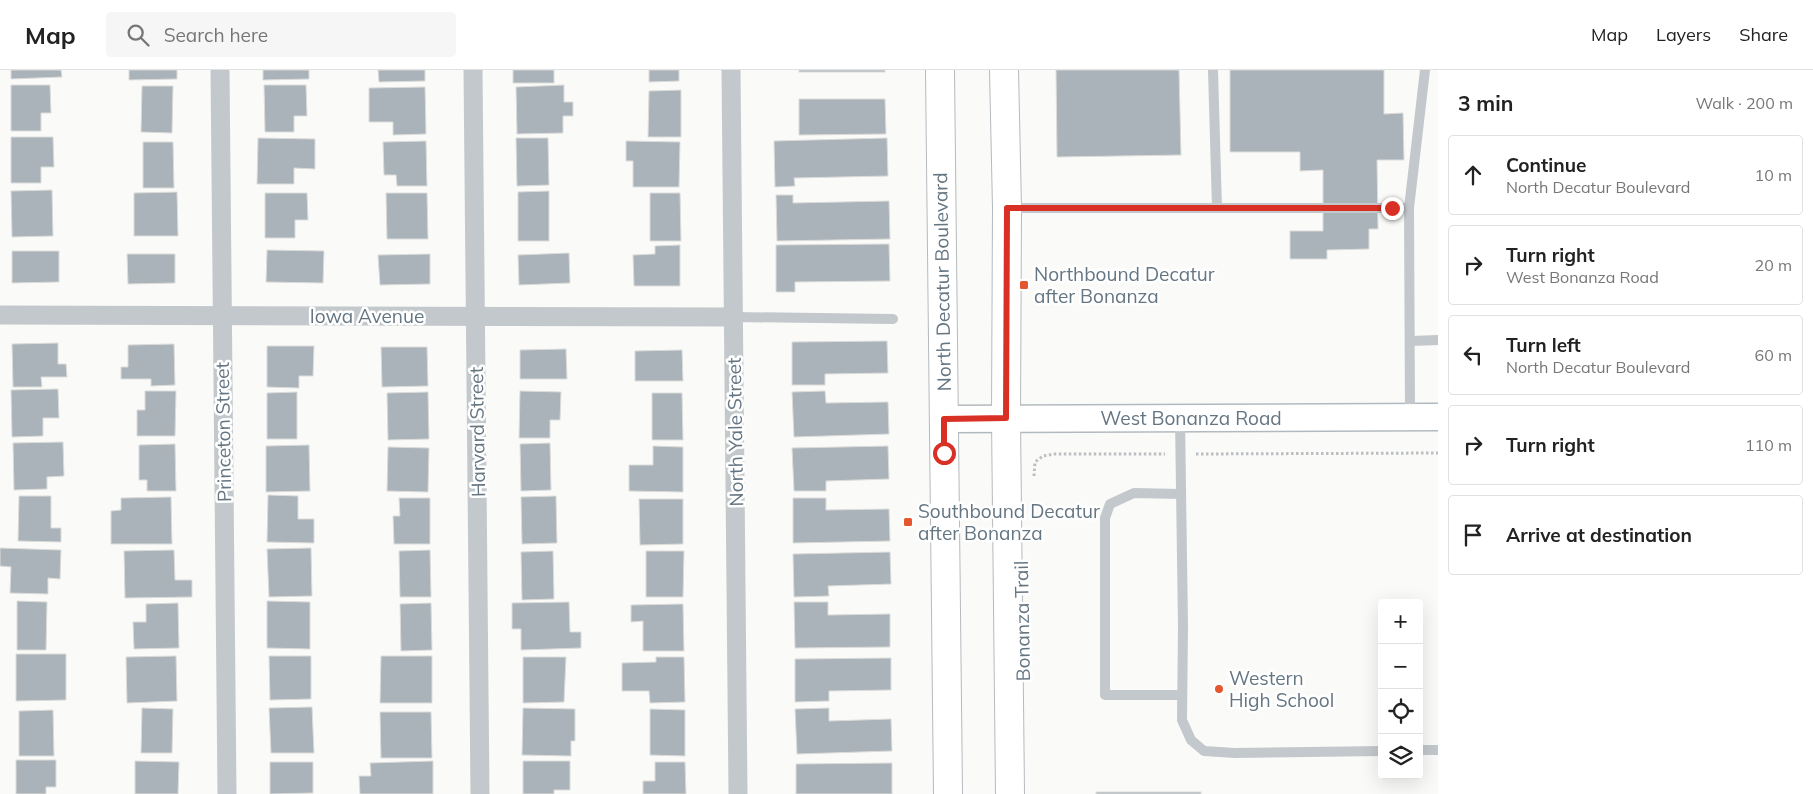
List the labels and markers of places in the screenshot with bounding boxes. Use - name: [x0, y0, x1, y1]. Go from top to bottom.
- place label: Northbound Decatur after Bonanza: [1034, 262, 1215, 308]
- marker: Northbound Decatur after Bonanza: [1018, 279, 1030, 291]
- place label: Southbound Decatur after Bonanza: [918, 499, 1100, 545]
- marker: Southbound Decatur after Bonanza: [902, 516, 914, 528]
- place label: Western High School: [1229, 666, 1334, 712]
- marker: Western High School: [1213, 683, 1225, 695]

